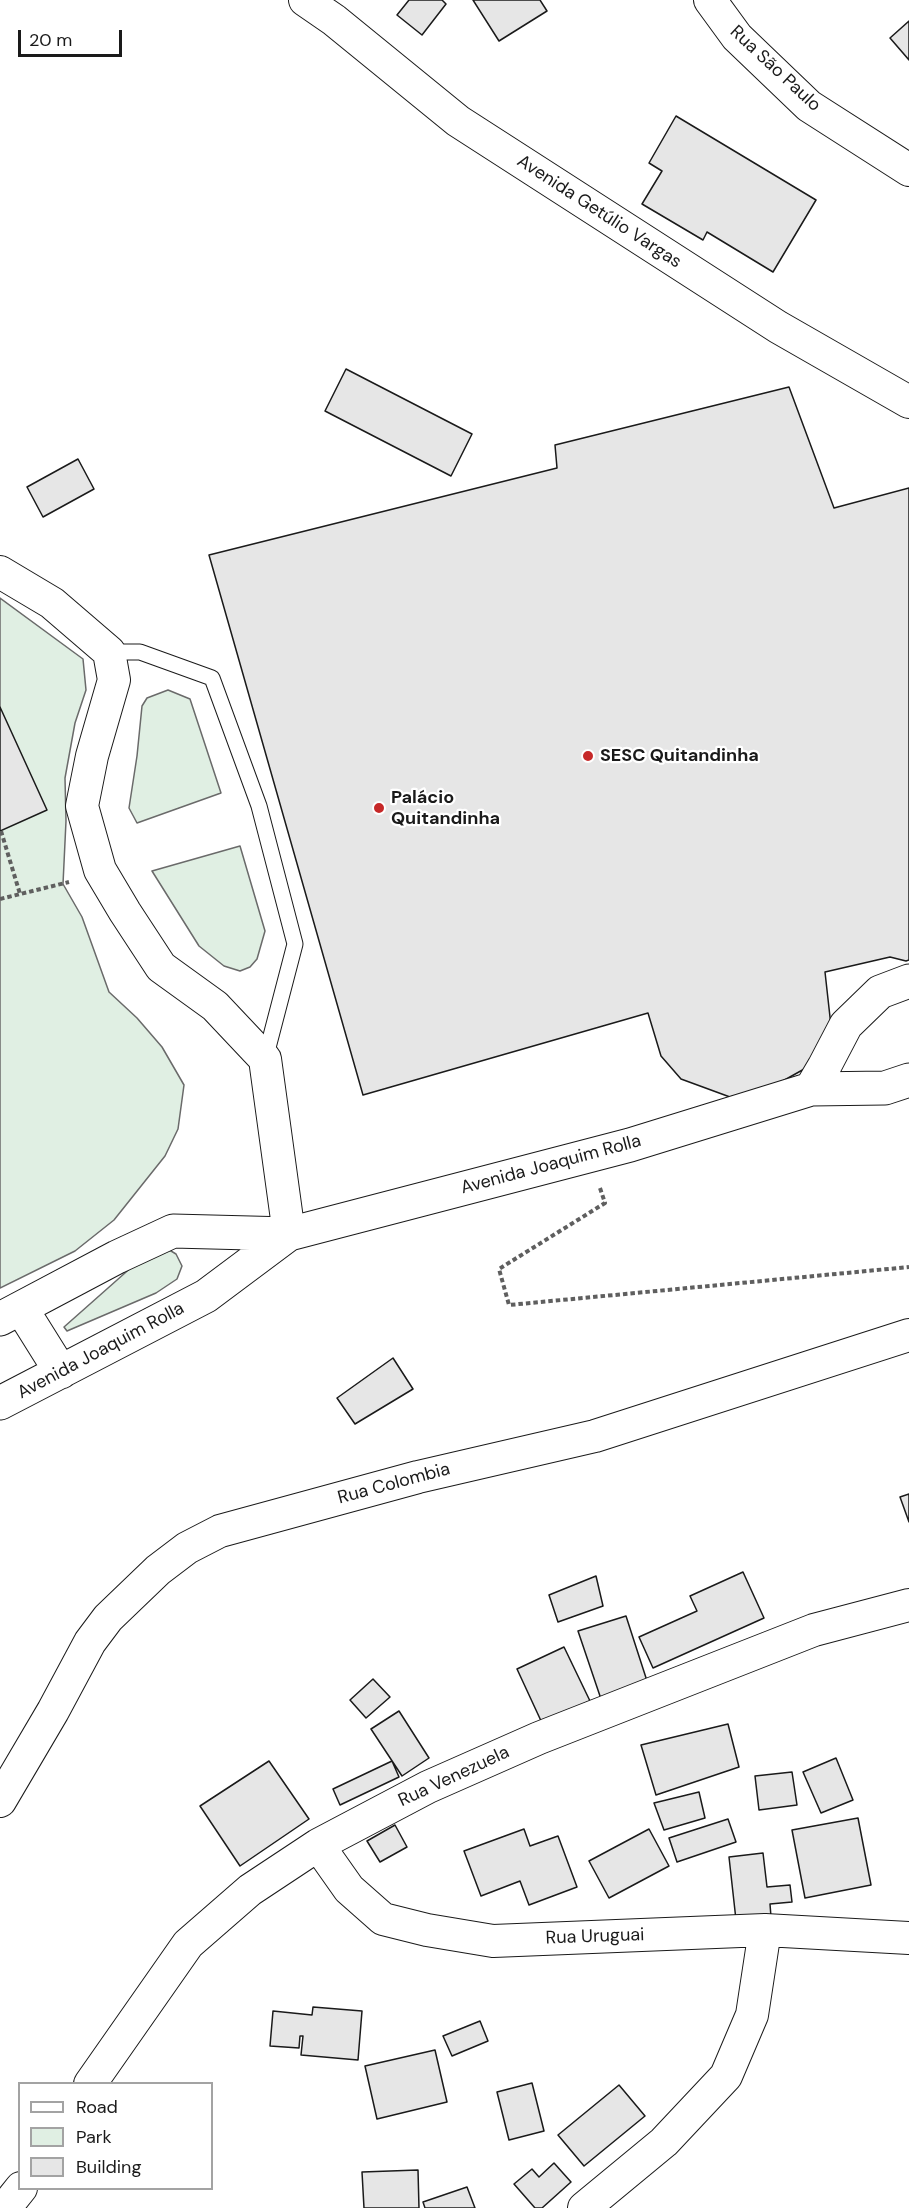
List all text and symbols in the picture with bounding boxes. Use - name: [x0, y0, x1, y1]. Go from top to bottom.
- scale bar: [21, 18, 124, 56]
- street label: Rua São Paulo: [725, 22, 825, 116]
- text: 20 m: [29, 28, 72, 52]
- street label: Avenida Getúlio Vargas: [513, 151, 685, 273]
- place label: SESC Quitandinha: [600, 745, 759, 767]
- marker: SESC Quitandinha: [581, 749, 595, 763]
- place label: Palácio Quitandinha: [391, 787, 500, 830]
- marker: Palácio Quitandinha: [372, 801, 386, 815]
- street label: Avenida Joaquim Rolla: [459, 1131, 643, 1199]
- street label: Avenida Joaquim Rolla: [14, 1298, 188, 1404]
- street label: Rua Colombia: [336, 1459, 452, 1509]
- street label: Rua Venezuela: [395, 1742, 513, 1812]
- street label: Rua Uruguai: [545, 1924, 645, 1950]
- legend: [18, 2082, 213, 2190]
- text: Road: [76, 2095, 118, 2119]
- text: Park: [76, 2125, 112, 2149]
- text: Building: [76, 2155, 141, 2179]

